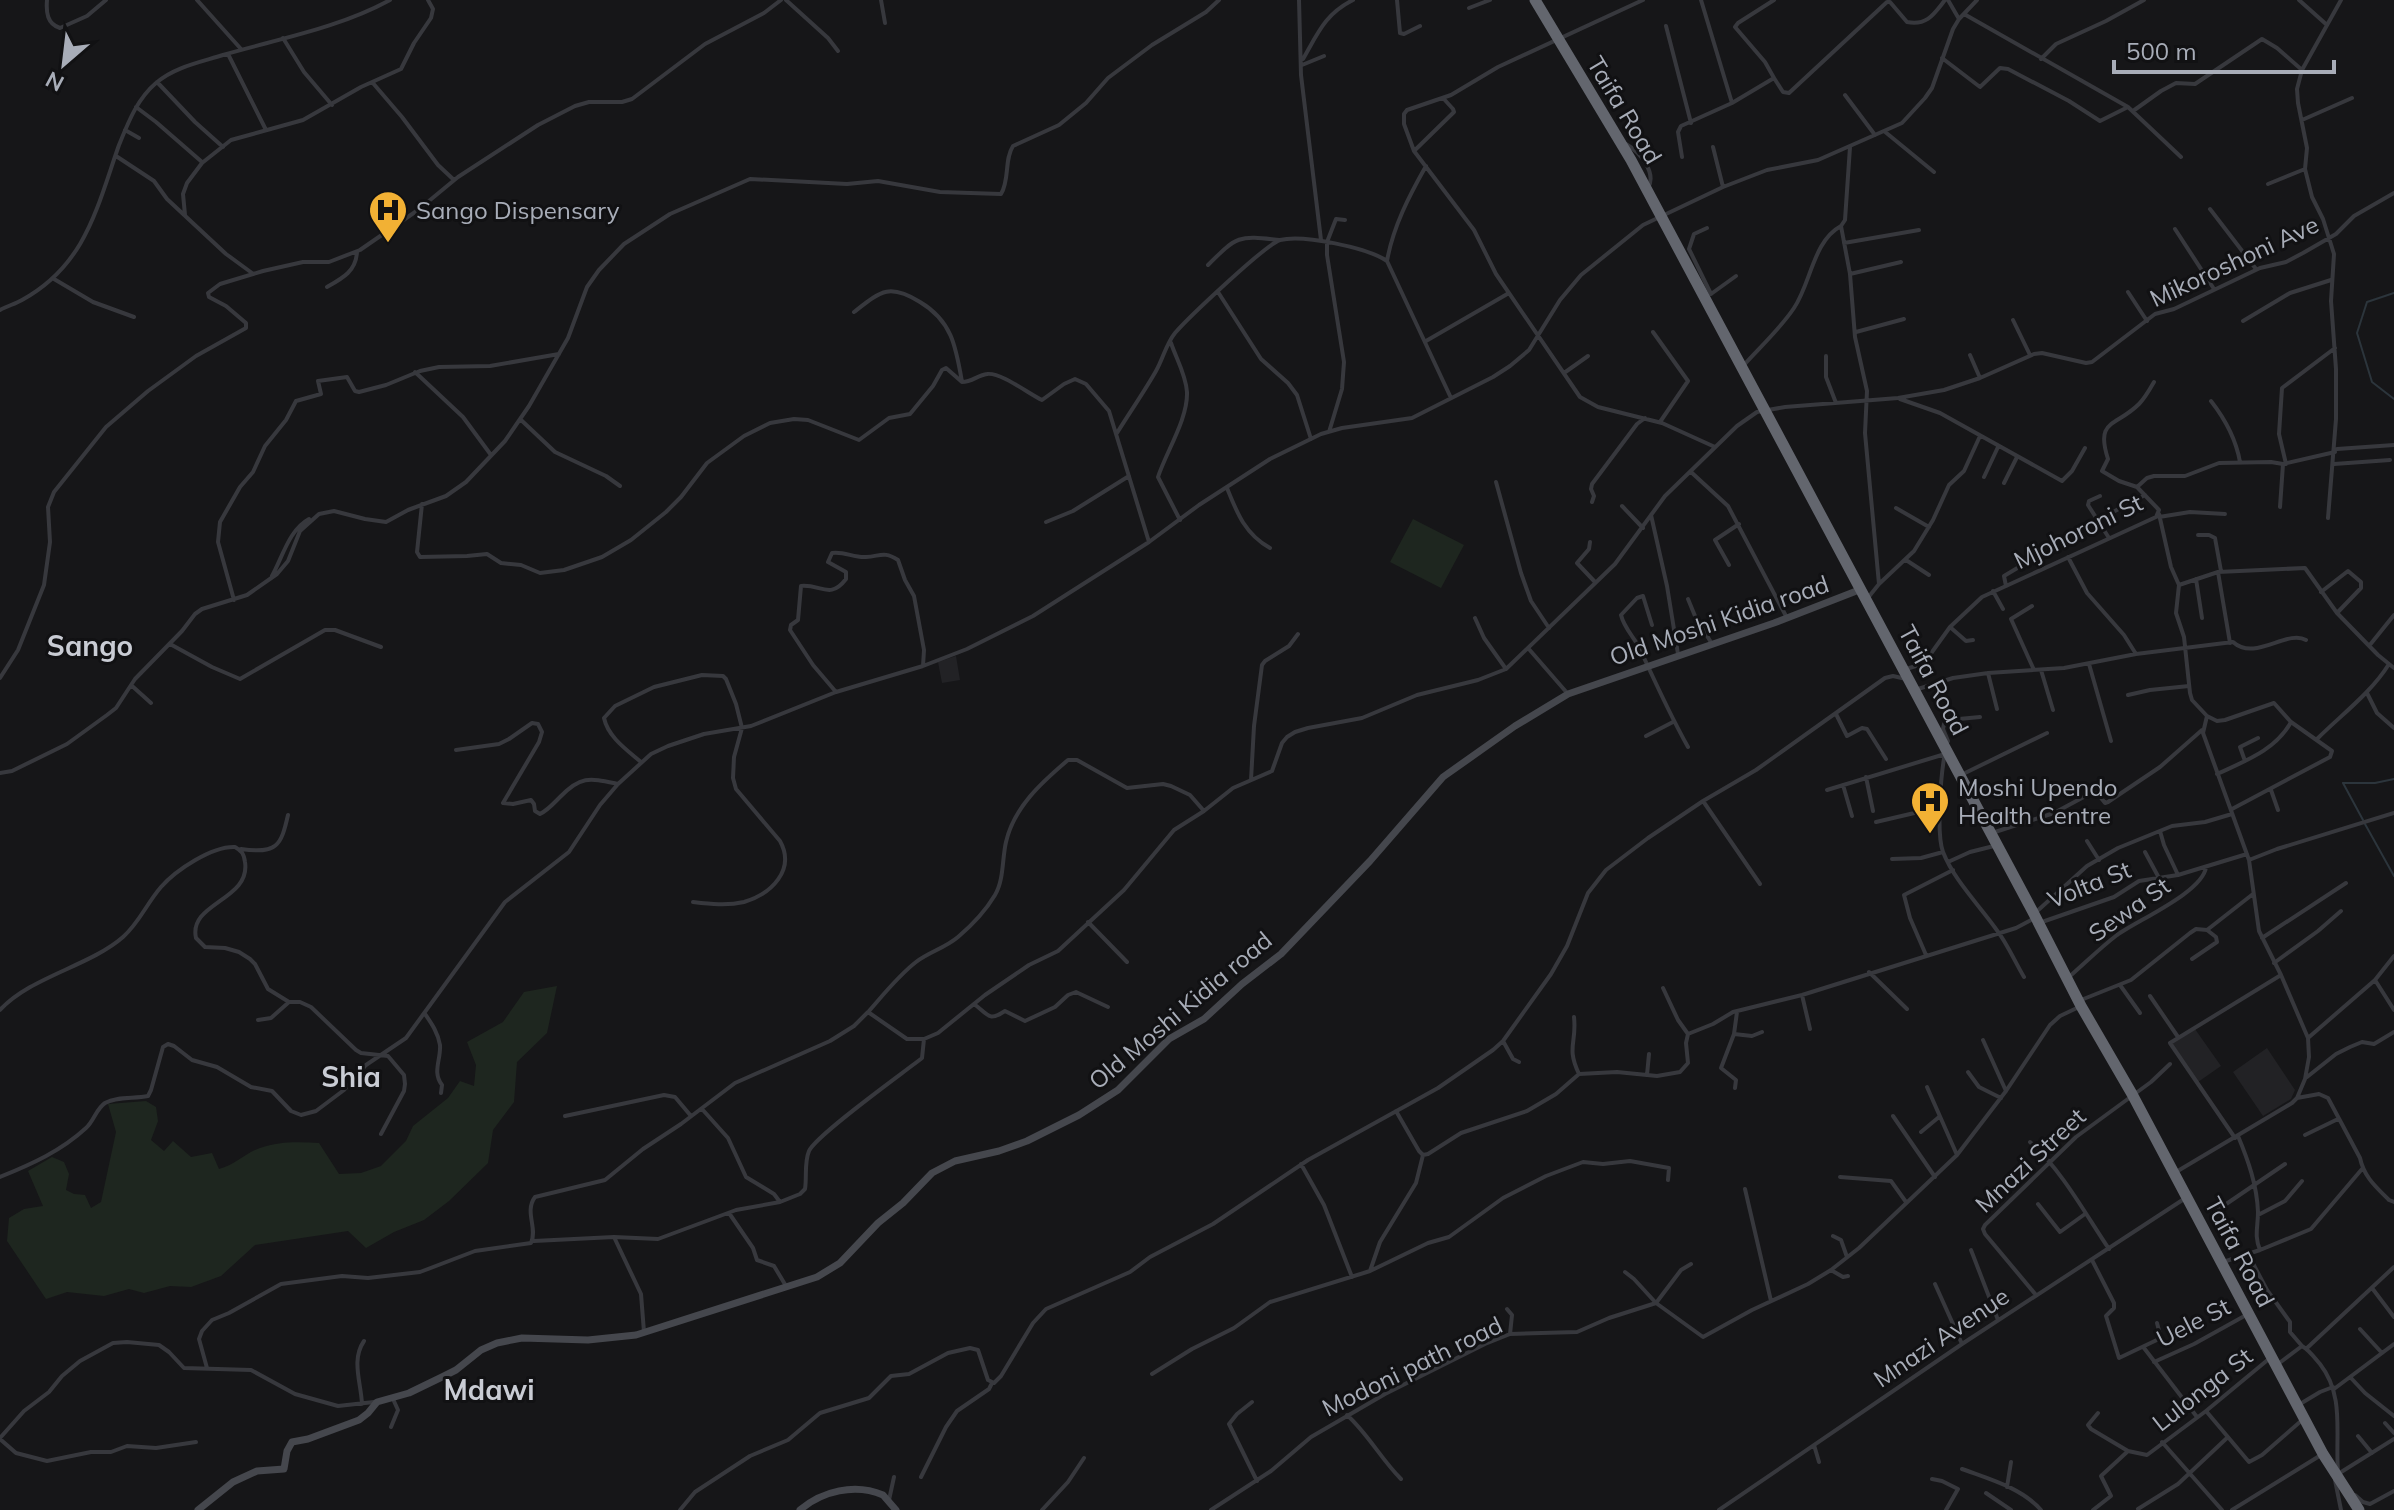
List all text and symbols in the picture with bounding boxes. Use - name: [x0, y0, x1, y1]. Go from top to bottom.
- north arrow: [24, 24, 104, 104]
- scale bar: [2114, 24, 2334, 74]
- text: 500 m: [2126, 36, 2197, 66]
- street label: Taifa Road: [1581, 51, 1669, 169]
- text: N: [41, 65, 69, 98]
- hospital icon: Sango Dispensary: [367, 189, 409, 244]
- place label: Sango Dispensary: [416, 195, 620, 225]
- street label: Mikoroshoni Ave: [2145, 209, 2323, 313]
- street label: Mjohoroni St: [2009, 487, 2147, 575]
- street label: Old Moshi Kidia road: [1605, 568, 1833, 672]
- street label: Taifa Road: [1893, 620, 1975, 740]
- district label: Sango: [47, 628, 133, 663]
- place label: Moshi Upendo Health Centre: [1958, 772, 2117, 830]
- hospital icon: Moshi Upendo Health Centre: [1909, 780, 1951, 835]
- street label: Volta St: [2043, 854, 2135, 914]
- street label: Sewa St: [2083, 870, 2175, 948]
- street label: Old Moshi Kidia road: [1082, 925, 1278, 1095]
- district label: Shia: [321, 1059, 381, 1094]
- street label: Mnazi Street: [1969, 1101, 2091, 1219]
- street label: Taifa Road: [2199, 1192, 2281, 1312]
- street label: Mnazi Avenue: [1867, 1281, 2015, 1393]
- street label: Uele St: [2151, 1291, 2235, 1353]
- street label: Modoni path road: [1317, 1309, 1507, 1423]
- street label: Lulonga St: [2146, 1341, 2258, 1437]
- district label: Mdawi: [444, 1372, 534, 1407]

